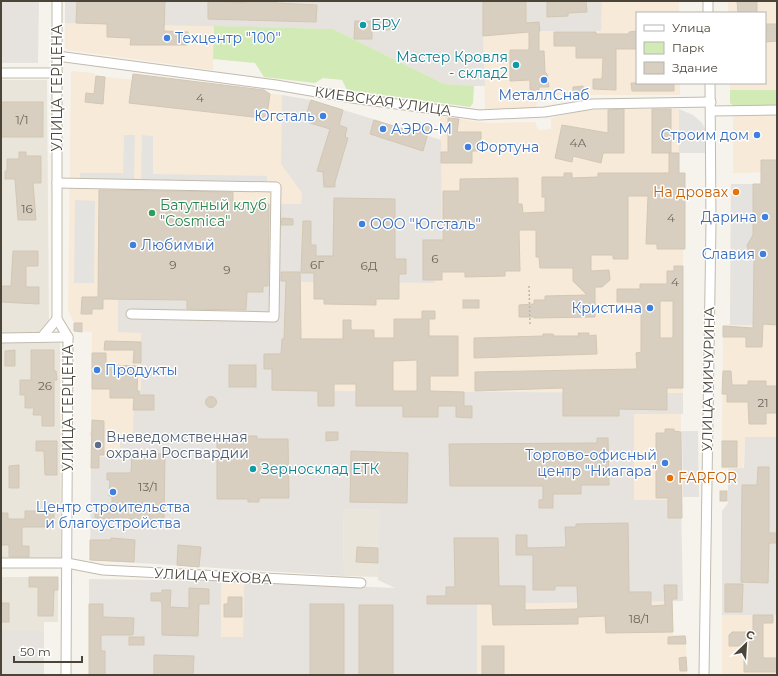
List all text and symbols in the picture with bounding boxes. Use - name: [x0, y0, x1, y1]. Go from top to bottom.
- legend: [636, 12, 766, 84]
- place label: БРУ: [371, 16, 401, 34]
- marker: БРУ: [358, 20, 368, 30]
- text: Улица: [672, 20, 711, 35]
- street label: УЛИЦА ГЕРЦЕНА: [48, 24, 66, 152]
- place label: Техцентр "100": [175, 29, 281, 47]
- marker: Техцентр "100": [162, 33, 172, 43]
- text: Парк: [672, 40, 704, 55]
- place label: Мастер Кровля - склад2: [396, 48, 508, 82]
- marker: Мастер Кровля - склад2: [511, 60, 521, 70]
- text: Здание: [672, 60, 718, 75]
- marker: МеталлСнаб: [539, 75, 549, 85]
- street label: КИЕВСКАЯ УЛИЦА: [314, 82, 453, 120]
- place label: МеталлСнаб: [498, 86, 590, 104]
- house number: 4: [196, 90, 204, 105]
- place label: Югсталь: [254, 107, 315, 125]
- marker: Югсталь: [318, 111, 328, 121]
- house number: 1/1: [15, 112, 29, 127]
- place label: АЭРО-М: [391, 120, 452, 138]
- marker: АЭРО-М: [378, 124, 388, 134]
- place label: Строим дом: [661, 126, 749, 144]
- marker: Строим дом: [752, 130, 762, 140]
- house number: 4А: [570, 135, 586, 150]
- place label: Фортуна: [476, 138, 539, 156]
- marker: Фортуна: [463, 142, 473, 152]
- place label: На дровах: [653, 183, 729, 201]
- marker: На дровах: [731, 187, 741, 197]
- place label: Батутный клуб "Cosmica": [160, 196, 267, 230]
- house number: 16: [21, 201, 33, 216]
- marker: Батутный клуб "Cosmica": [147, 208, 157, 218]
- place label: Дарина: [701, 208, 757, 226]
- house number: 4: [667, 210, 675, 225]
- marker: Дарина: [760, 212, 770, 222]
- place label: ООО "Югсталь": [370, 215, 481, 233]
- marker: ООО "Югсталь": [357, 219, 367, 229]
- place label: Любимый: [141, 236, 215, 254]
- marker: Любимый: [128, 240, 138, 250]
- place label: Славия: [702, 245, 755, 263]
- marker: Славия: [758, 249, 768, 259]
- house number: 6: [431, 251, 439, 266]
- house number: 9: [169, 257, 177, 272]
- house number: 6Г: [310, 257, 324, 272]
- house number: 6Д: [361, 258, 378, 273]
- house number: 9: [223, 262, 231, 277]
- house number: 4: [671, 274, 679, 289]
- place label: Кристина: [571, 299, 642, 317]
- marker: Кристина: [645, 303, 655, 313]
- street label: УЛИЦА МИЧУРИНА: [698, 306, 718, 451]
- street label: УЛИЦА ГЕРЦЕНА: [59, 344, 77, 472]
- place label: Продукты: [105, 361, 178, 379]
- marker: Продукты: [92, 365, 102, 375]
- house number: 26: [38, 378, 52, 393]
- house number: 21: [757, 395, 769, 410]
- place label: Вневедомственная охрана Росгвардии: [106, 428, 249, 462]
- marker: Вневедомственная охрана Росгвардии: [93, 440, 103, 450]
- place label: Торгово-офисный центр "Ниагара": [525, 446, 657, 480]
- marker: Торгово-офисный центр "Ниагара": [660, 458, 670, 468]
- place label: Зерносклад ЕТК: [261, 460, 380, 478]
- marker: Зерносклад ЕТК: [248, 464, 258, 474]
- place label: FARFOR: [678, 469, 737, 487]
- marker: FARFOR: [665, 473, 675, 483]
- house number: 13/1: [138, 479, 158, 494]
- marker: Центр строительства и благоустройства: [108, 487, 118, 497]
- place label: Центр строительства и благоустройства: [36, 498, 190, 532]
- street label: УЛИЦА ЧЕХОВА: [154, 564, 273, 588]
- house number: 18/1: [629, 611, 649, 626]
- north arrow: [726, 624, 766, 664]
- text: С: [744, 627, 757, 643]
- scale bar: [14, 638, 82, 664]
- text: 50 m: [20, 644, 51, 659]

